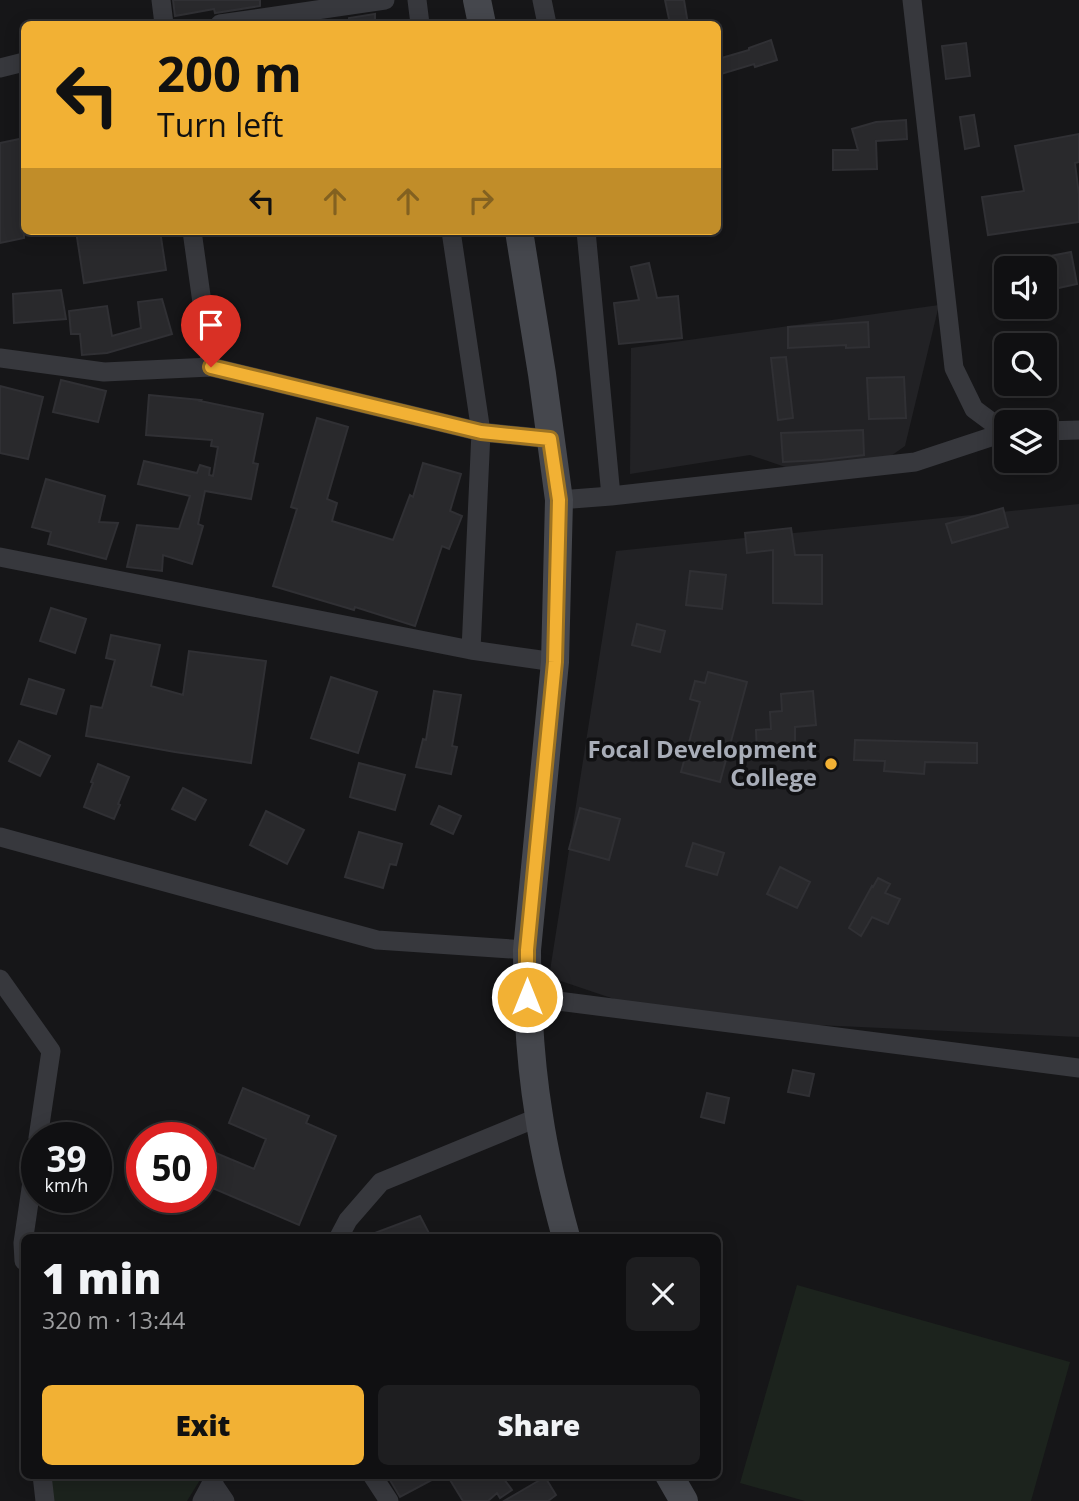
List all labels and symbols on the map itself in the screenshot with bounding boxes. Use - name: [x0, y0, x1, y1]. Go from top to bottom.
- pin: [181, 295, 241, 367]
- place label: Focal Development College: [587, 732, 817, 793]
- marker: Focal Development College: [823, 756, 839, 772]
- position arrow: [490, 960, 564, 1034]
- speed limit sign: 50: [126, 1122, 217, 1213]

